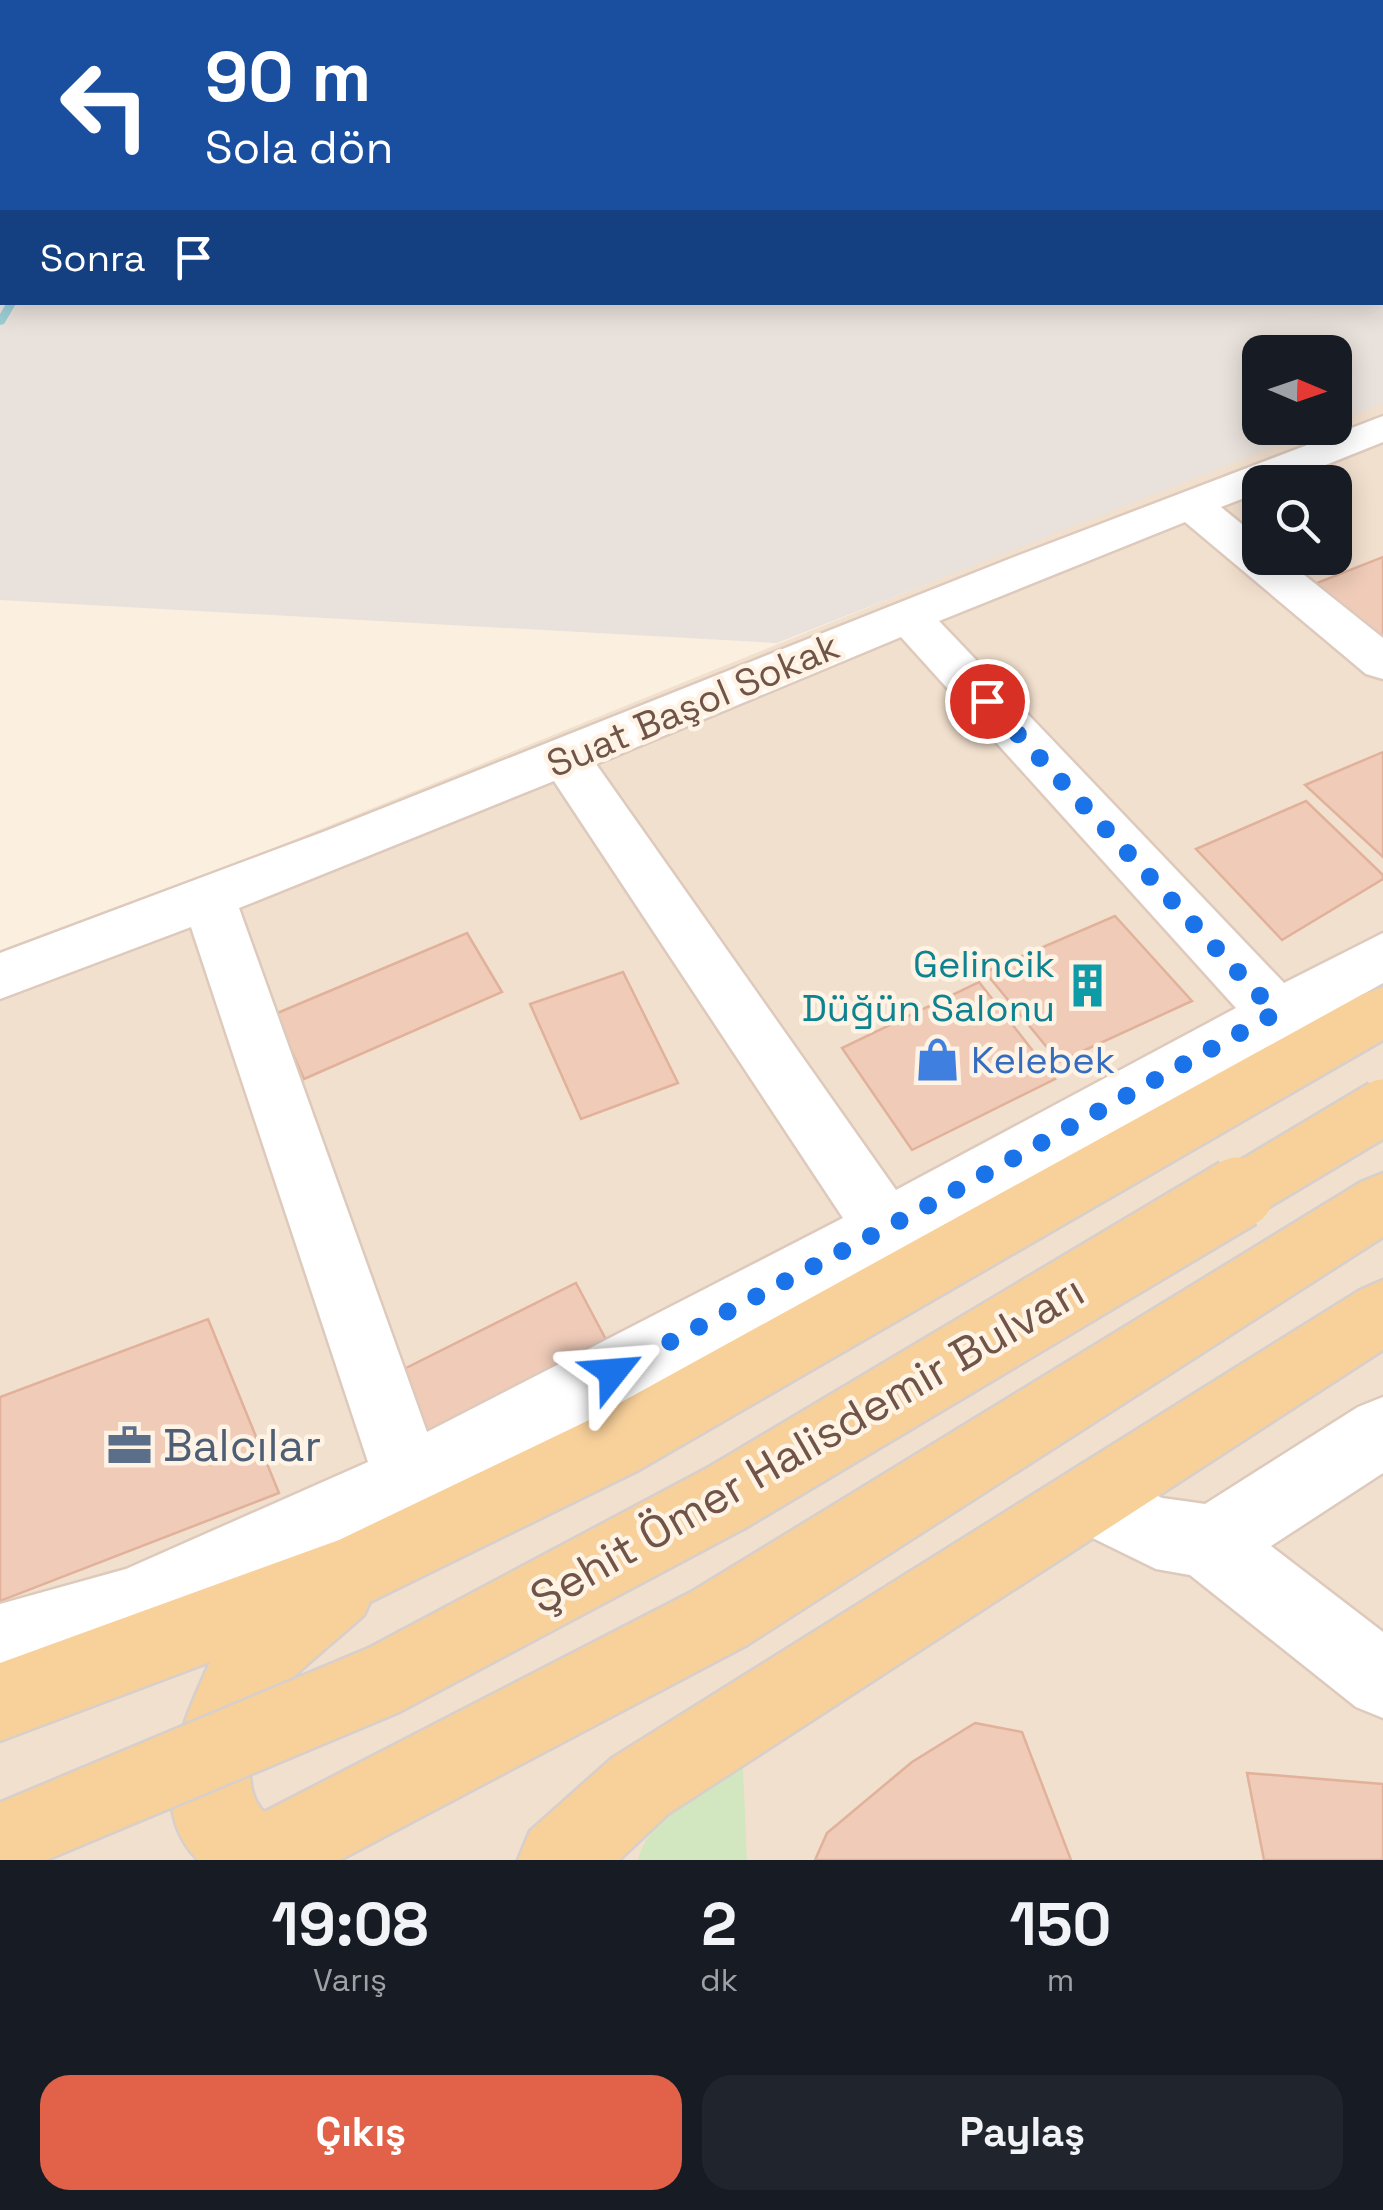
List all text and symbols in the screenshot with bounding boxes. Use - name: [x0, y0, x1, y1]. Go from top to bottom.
- text: 90 m: [205, 32, 371, 121]
- icon: left: [40, 40, 170, 170]
- text: Sola dön: [205, 119, 393, 176]
- icon: arrive: [166, 230, 221, 285]
- text: Sonra: [40, 234, 146, 282]
- north arrow: [1242, 335, 1352, 445]
- map controls: [1242, 335, 1352, 575]
- button: search: [1242, 465, 1352, 575]
- street label: Suat Başol Sokak: [540, 622, 846, 788]
- pin: [945, 659, 1030, 744]
- icon: arrive: [960, 674, 1015, 729]
- place label: Gelincik Düğün Salonu: [802, 940, 1055, 1032]
- building icon: Gelincik Düğün Salonu: [1064, 962, 1112, 1010]
- shop icon: Kelebek: [914, 1036, 962, 1084]
- place label: Kelebek: [971, 1036, 1115, 1084]
- street label: Şehit Ömer Halisdemir Bulvarı: [520, 1262, 1094, 1626]
- position arrow: [561, 1320, 665, 1424]
- place label: Balcılar: [163, 1417, 321, 1474]
- office icon: Balcılar: [106, 1421, 154, 1469]
- text: 19:08: [272, 1886, 429, 1963]
- text: 2: [701, 1886, 737, 1963]
- text: 150: [1009, 1886, 1111, 1963]
- text: Varış: [313, 1960, 387, 2000]
- text: dk: [700, 1960, 738, 2000]
- text: m: [1047, 1960, 1074, 2000]
- button: Çıkış: [40, 2075, 682, 2190]
- button: Paylaş: [702, 2075, 1343, 2190]

